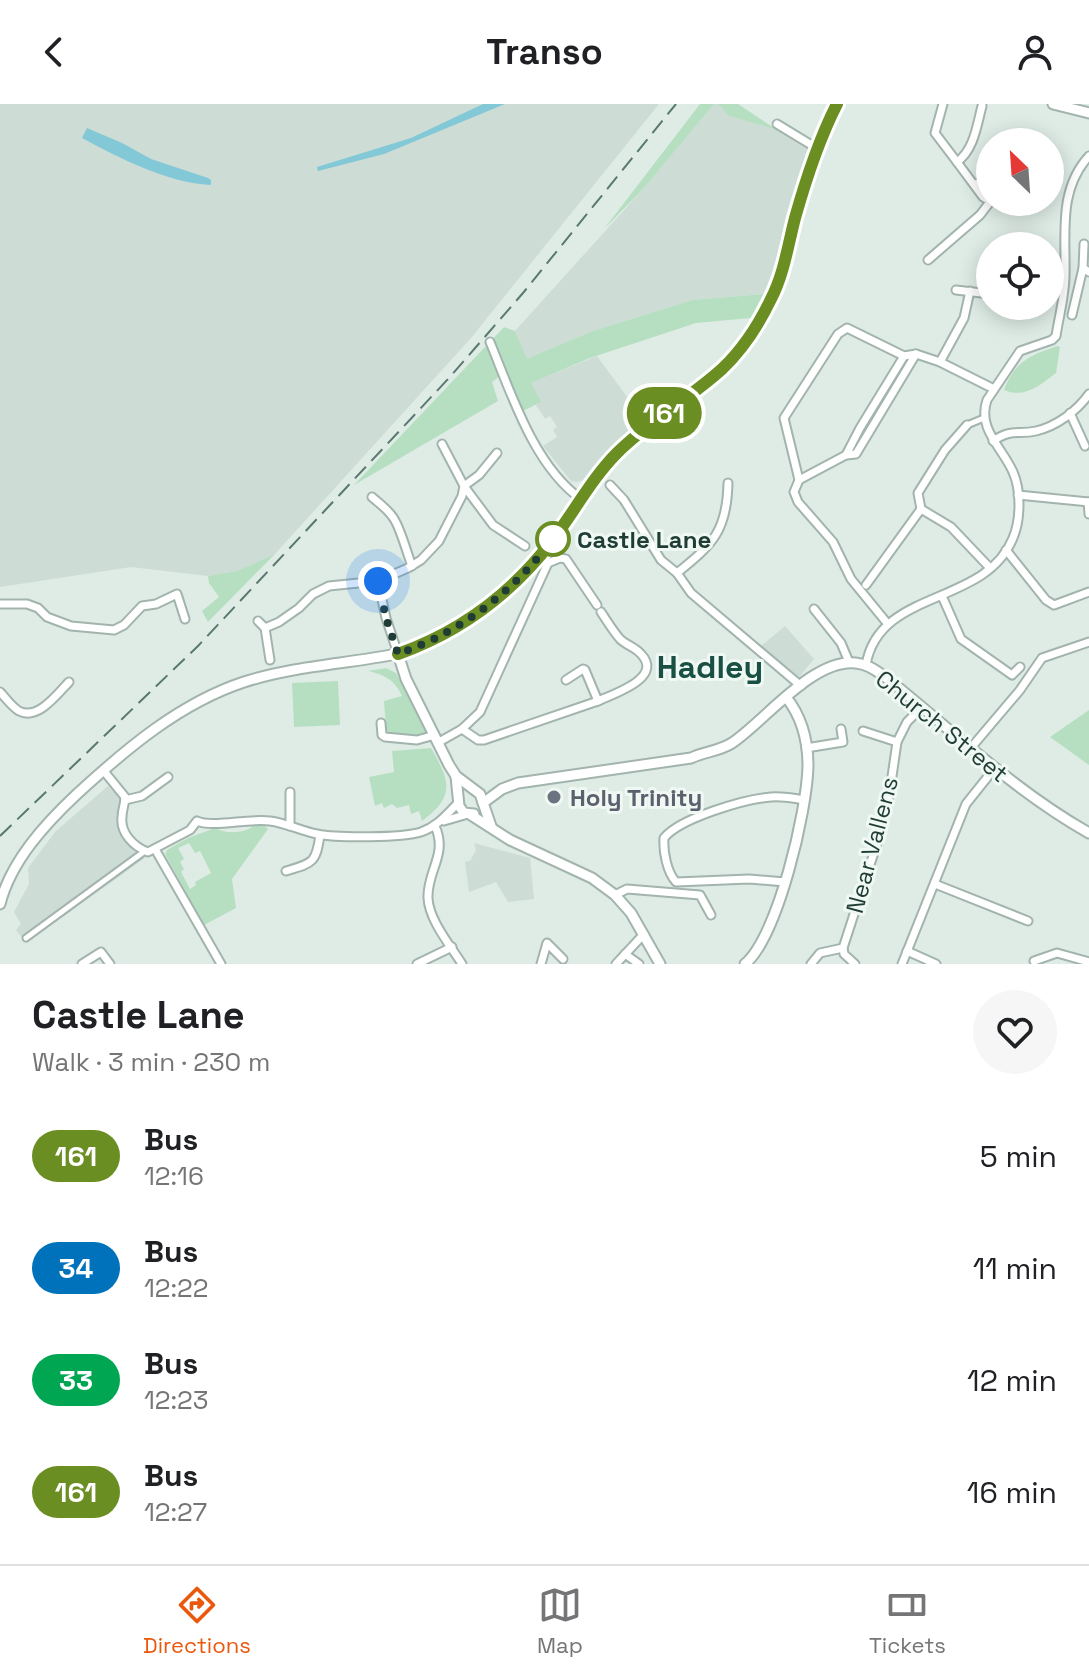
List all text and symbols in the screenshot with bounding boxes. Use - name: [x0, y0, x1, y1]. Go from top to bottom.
- text: Transo: [486, 29, 603, 75]
- icon: back: [32, 30, 76, 74]
- icon: person: [1013, 30, 1057, 74]
- north arrow: [976, 128, 1064, 216]
- map controls: [976, 128, 1064, 320]
- button: locate: [976, 232, 1064, 320]
- line badge: 161: [618, 387, 710, 439]
- text: 161: [643, 395, 685, 431]
- marker: Castle Lane: [536, 522, 570, 556]
- place label: Castle Lane: [577, 524, 711, 555]
- your location: [358, 561, 398, 601]
- district label: Hadley: [657, 647, 763, 687]
- street label: Church Street: [869, 663, 1015, 789]
- street label: Near Vallens: [839, 773, 905, 917]
- place label: Holy Trinity: [570, 782, 702, 813]
- marker: Holy Trinity: [545, 788, 563, 806]
- button: heart: [973, 990, 1057, 1074]
- text: Castle Lane: [32, 991, 245, 1039]
- text: Walk · 3 min · 230 m: [32, 1045, 270, 1079]
- text: Bus: [144, 1120, 198, 1159]
- text: 5 min: [980, 1137, 1057, 1176]
- text: 161: [55, 1138, 97, 1174]
- text: 12:16: [144, 1159, 204, 1193]
- text: Bus: [144, 1232, 198, 1271]
- text: 11 min: [973, 1249, 1057, 1288]
- text: 34: [59, 1250, 93, 1286]
- text: 12:22: [144, 1271, 208, 1305]
- text: Bus: [144, 1344, 198, 1383]
- text: 12 min: [967, 1361, 1057, 1400]
- text: 33: [59, 1362, 93, 1398]
- text: 12:23: [144, 1383, 208, 1417]
- text: Bus: [144, 1456, 198, 1495]
- text: 16 min: [967, 1473, 1057, 1512]
- text: 161: [55, 1474, 97, 1510]
- text: 12:27: [144, 1495, 207, 1529]
- tab: Directions: [143, 1583, 251, 1659]
- tab: Map: [537, 1583, 583, 1659]
- tab: Tickets: [869, 1583, 946, 1659]

